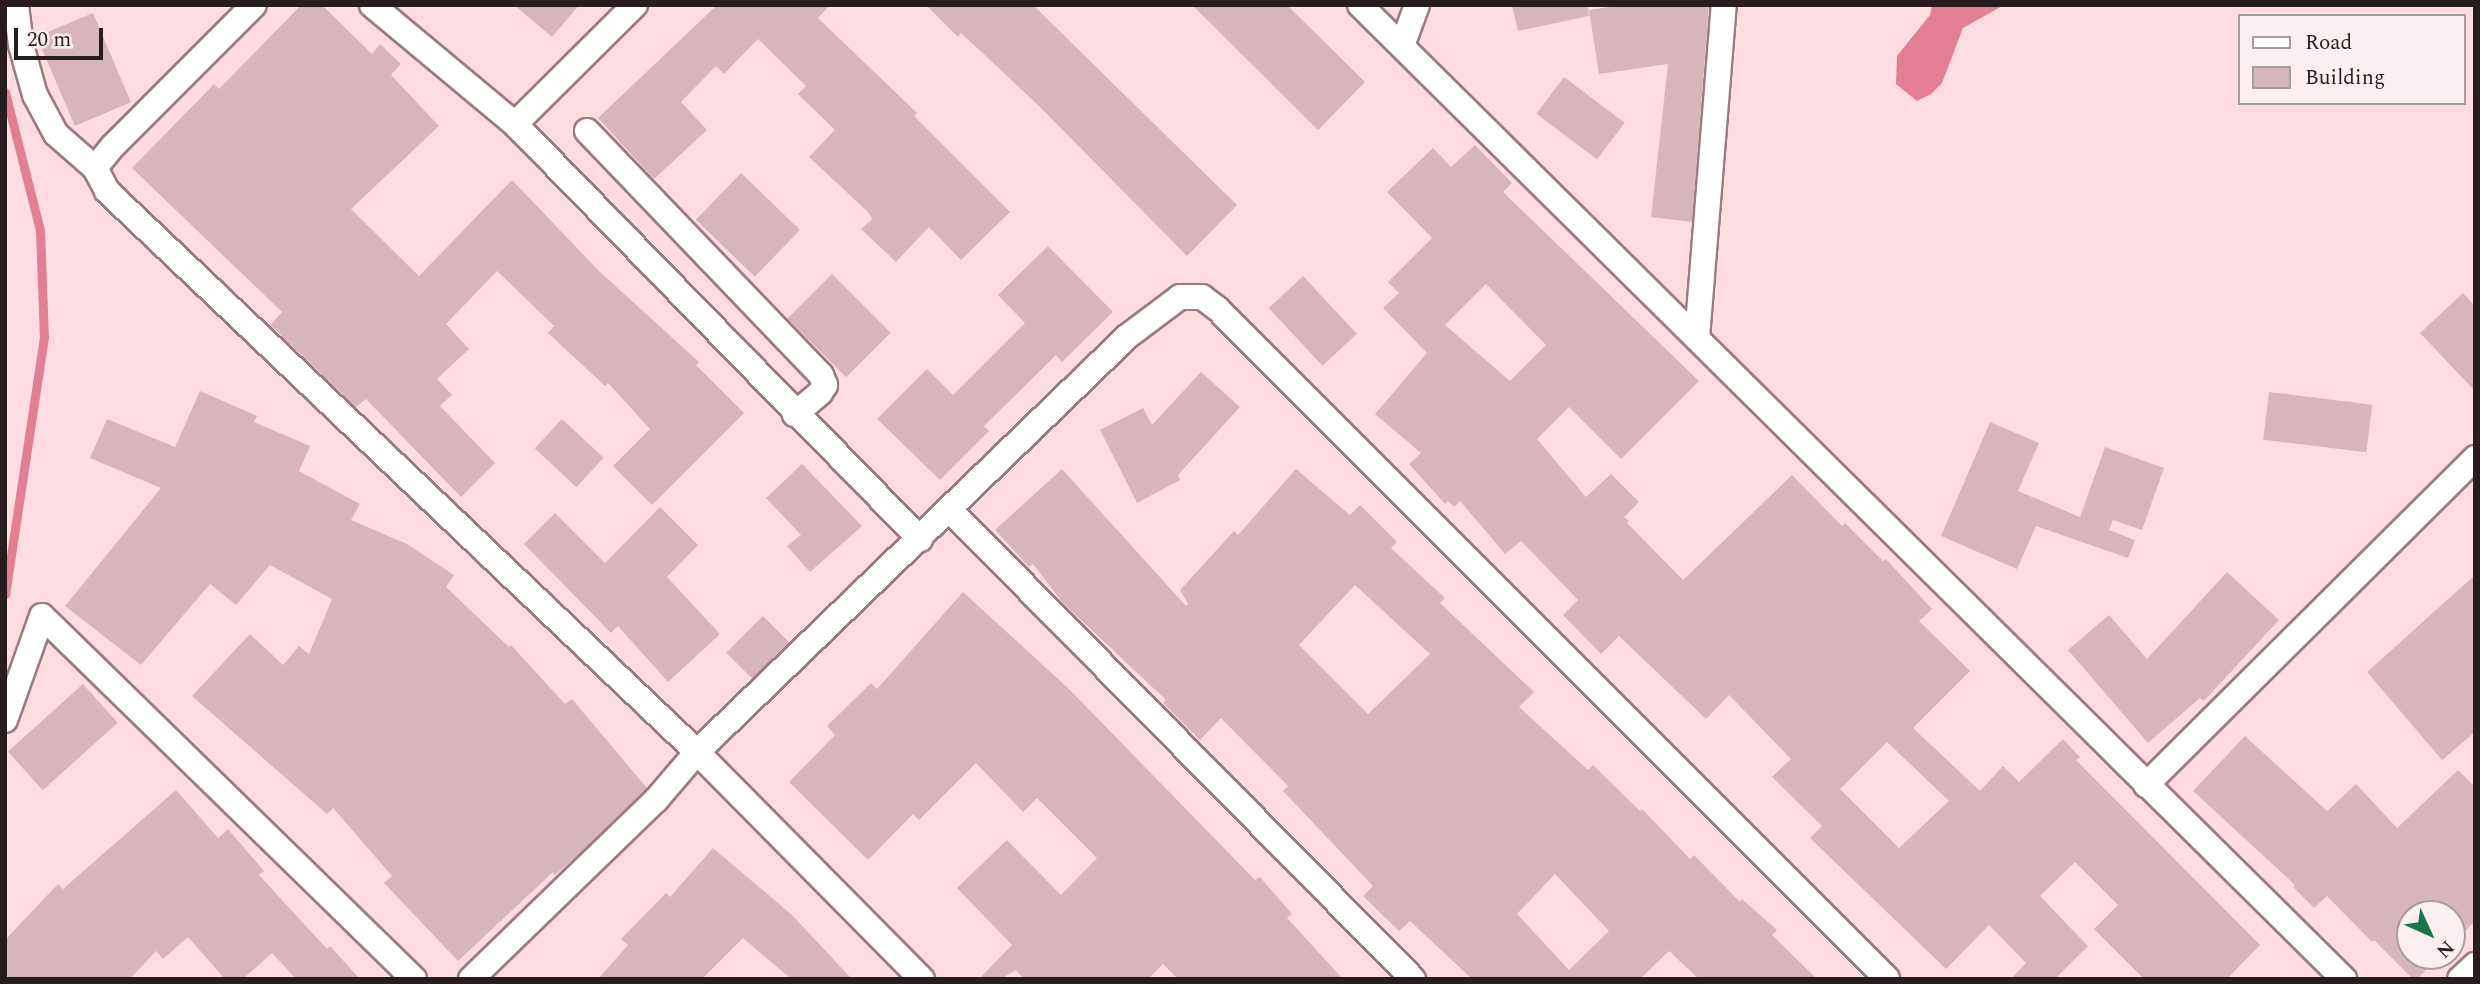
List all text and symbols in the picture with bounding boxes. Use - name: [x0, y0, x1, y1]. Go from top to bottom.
- scale bar: [18, 14, 107, 58]
- legend: [2238, 14, 2466, 105]
- text: 20 m: [27, 24, 71, 56]
- text: Road: [2305, 27, 2352, 59]
- text: Building: [2305, 62, 2385, 94]
- north arrow: [2396, 900, 2466, 970]
- text: N: [2429, 933, 2461, 965]

